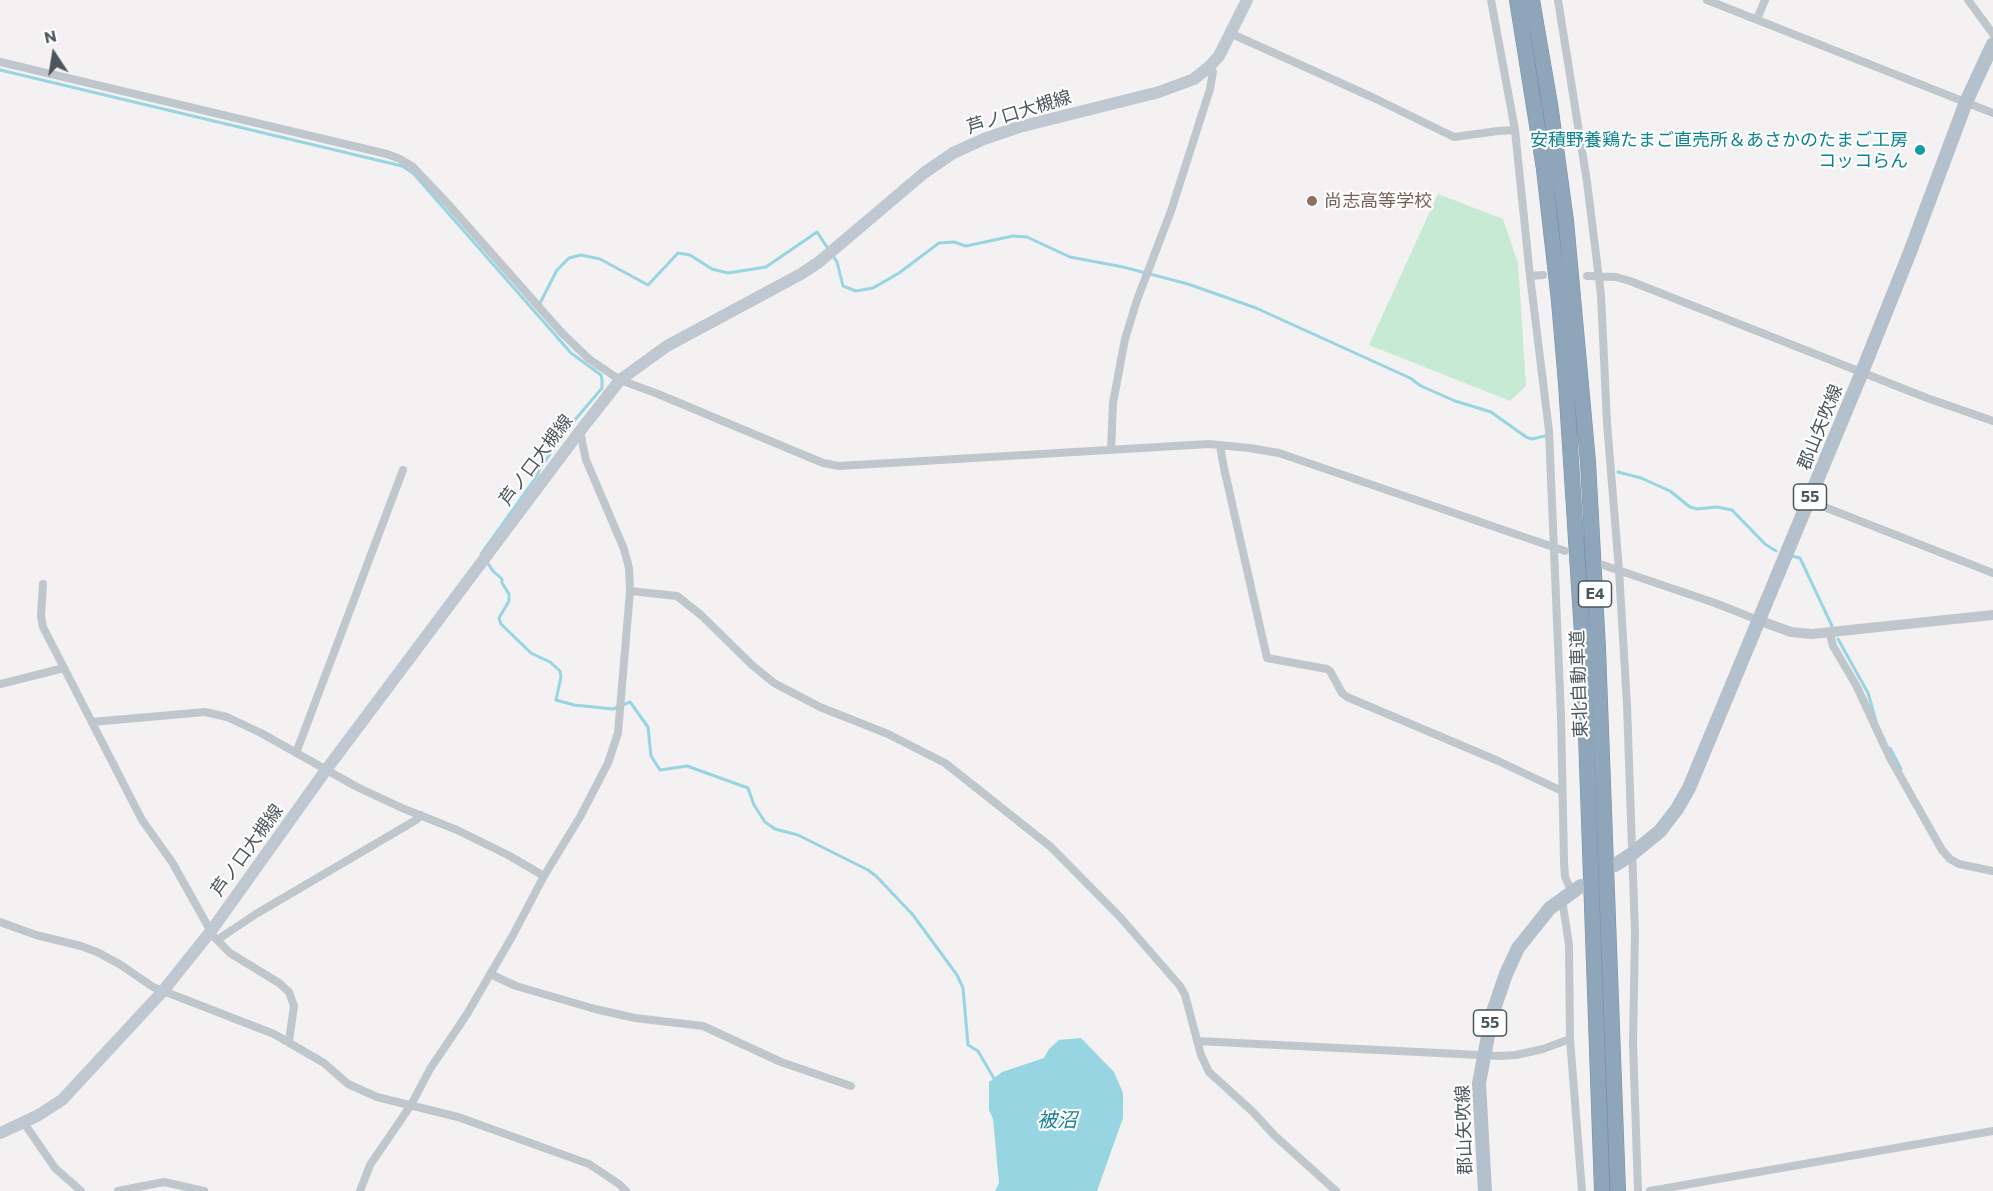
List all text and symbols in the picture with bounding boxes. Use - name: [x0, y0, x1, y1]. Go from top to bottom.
- north arrow: [24, 24, 84, 84]
- text: N: [42, 25, 58, 46]
- street label: 芦ノ口大槻線: [964, 86, 1074, 138]
- place label: 安積野養鶏たまご直売所＆あさかのたまご工房 コッコらん: [1530, 129, 1908, 172]
- marker: 安積野養鶏たまご直売所＆あさかのたまご工房 コッコらん: [1913, 143, 1927, 157]
- place label: 尚志高等学校: [1324, 190, 1432, 212]
- marker: 尚志高等学校: [1305, 194, 1319, 208]
- street label: 郡山矢吹線: [1793, 381, 1847, 473]
- street label: 芦ノ口大槻線: [495, 410, 577, 510]
- road number: 55: [1794, 484, 1826, 510]
- road number: E4: [1578, 581, 1612, 607]
- street label: 東北自動車道: [1566, 630, 1592, 738]
- street label: 芦ノ口大槻線: [207, 800, 287, 900]
- road number: 55: [1474, 1010, 1506, 1036]
- street label: 郡山矢吹線: [1452, 1085, 1476, 1175]
- water label: 被沼: [1037, 1108, 1077, 1132]

